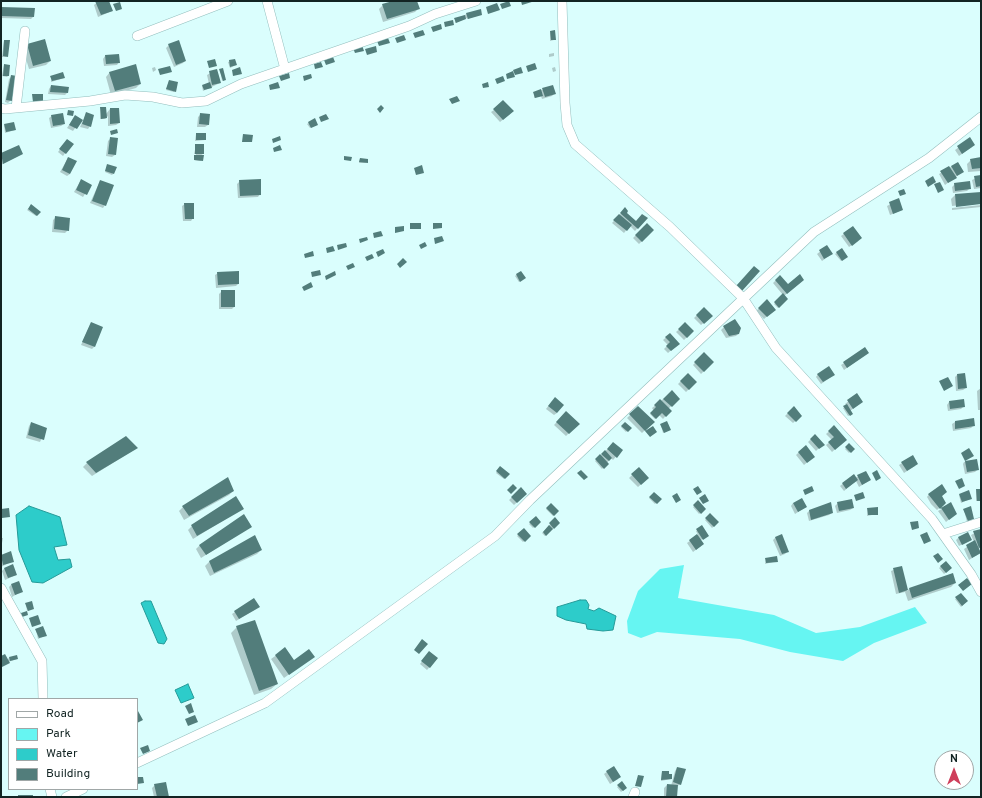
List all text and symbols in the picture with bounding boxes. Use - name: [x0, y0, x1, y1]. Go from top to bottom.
- legend: [8, 698, 138, 790]
- text: Road: [46, 706, 74, 722]
- text: Park: [46, 726, 71, 742]
- text: Water: [46, 746, 78, 762]
- north arrow: [934, 750, 974, 790]
- text: N: [950, 752, 958, 766]
- text: Building: [46, 766, 90, 782]

